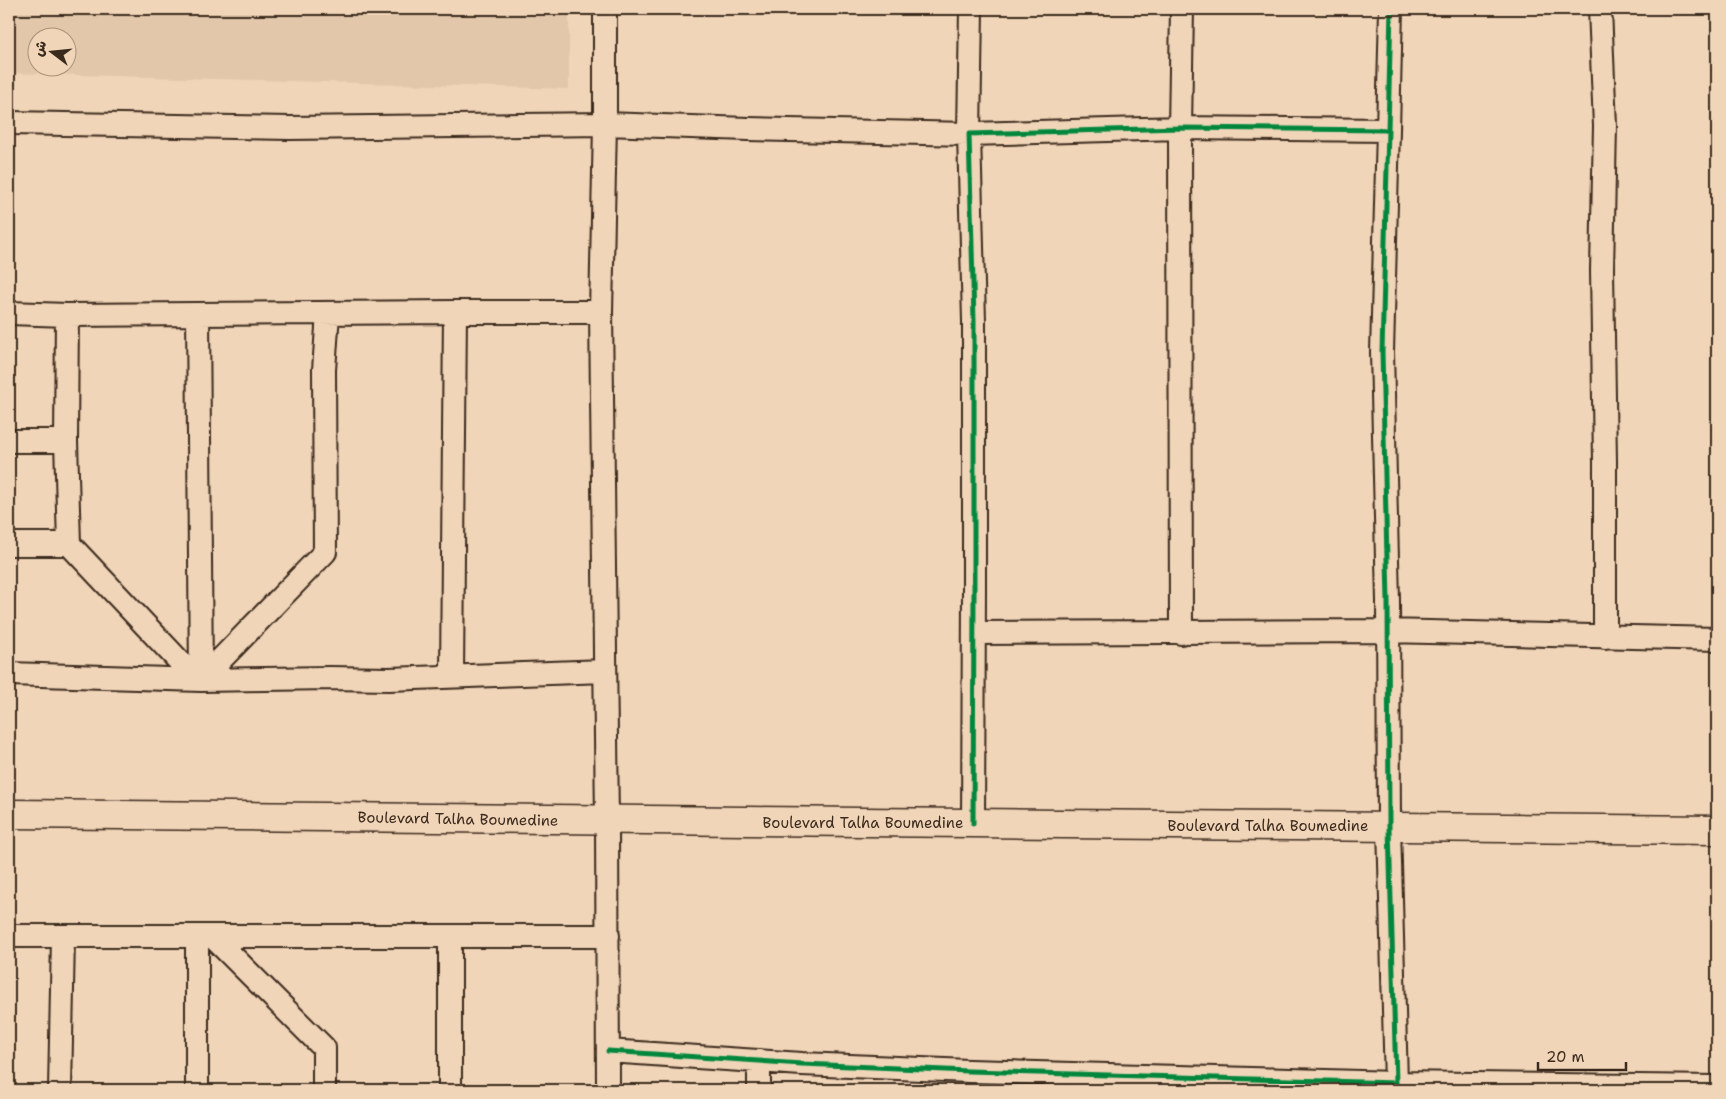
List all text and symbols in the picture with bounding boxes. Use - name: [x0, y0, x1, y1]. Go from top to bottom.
- north arrow: [28, 28, 78, 78]
- text: ش: [29, 39, 50, 58]
- street label: Boulevard Talha Boumedine: [357, 807, 559, 831]
- street label: Boulevard Talha Boumedine: [763, 813, 963, 833]
- street label: Boulevard Talha Boumedine: [1168, 816, 1368, 836]
- scale bar: [1538, 1039, 1626, 1071]
- text: 20 m: [1546, 1047, 1585, 1067]

